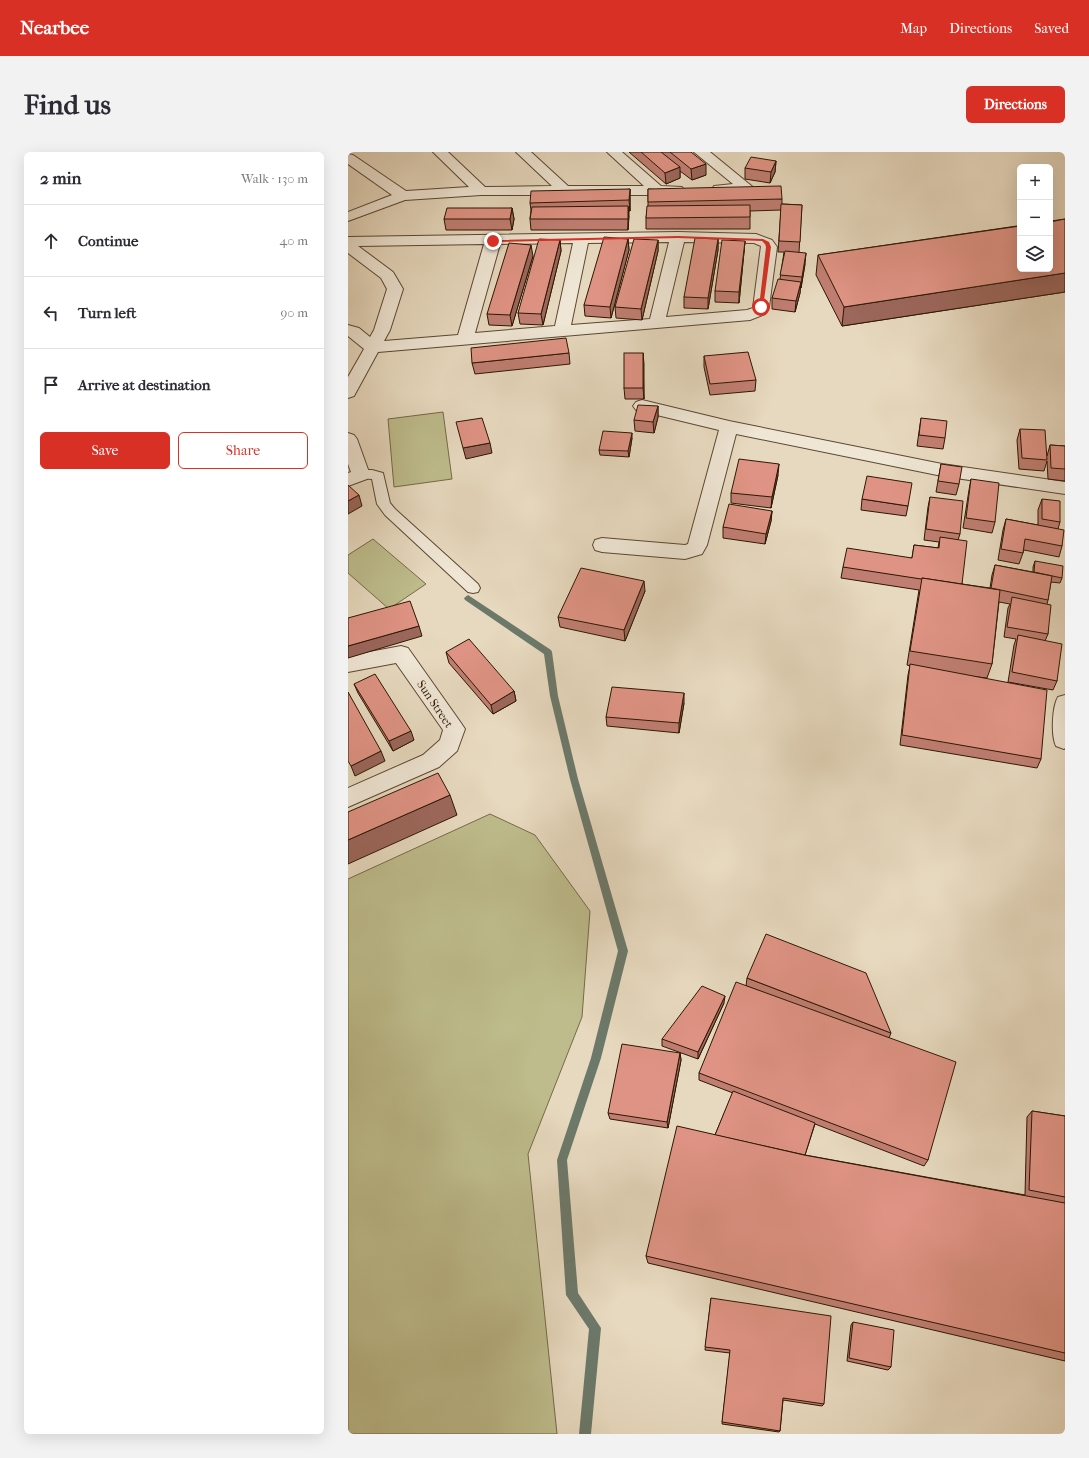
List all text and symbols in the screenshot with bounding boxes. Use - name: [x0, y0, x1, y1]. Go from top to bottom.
- text: Nearbee: [20, 17, 89, 39]
- text: Map: [900, 20, 927, 37]
- text: Directions: [949, 20, 1012, 37]
- text: Saved: [1034, 20, 1069, 37]
- button: Directions: [966, 86, 1065, 123]
- text: Find us: [24, 88, 111, 121]
- map controls: [1017, 164, 1053, 272]
- button: +: [1017, 164, 1053, 200]
- text: 2 min: [40, 168, 81, 188]
- text: Walk · 130 m: [241, 171, 308, 186]
- button: −: [1017, 200, 1053, 236]
- icon: ahead: [40, 230, 62, 252]
- text: Continue: [78, 232, 138, 250]
- route end: [484, 232, 502, 250]
- text: 40 m: [280, 233, 308, 248]
- button: layers: [1017, 236, 1053, 272]
- route start: [752, 298, 770, 316]
- icon: left: [40, 302, 62, 324]
- text: Turn left: [78, 304, 136, 322]
- text: 90 m: [280, 305, 308, 320]
- icon: arrive: [40, 374, 62, 396]
- text: Arrive at destination: [78, 376, 210, 394]
- button: Save: [40, 432, 170, 469]
- button: Share: [178, 432, 308, 469]
- street label: Sun Street: [414, 678, 456, 731]

